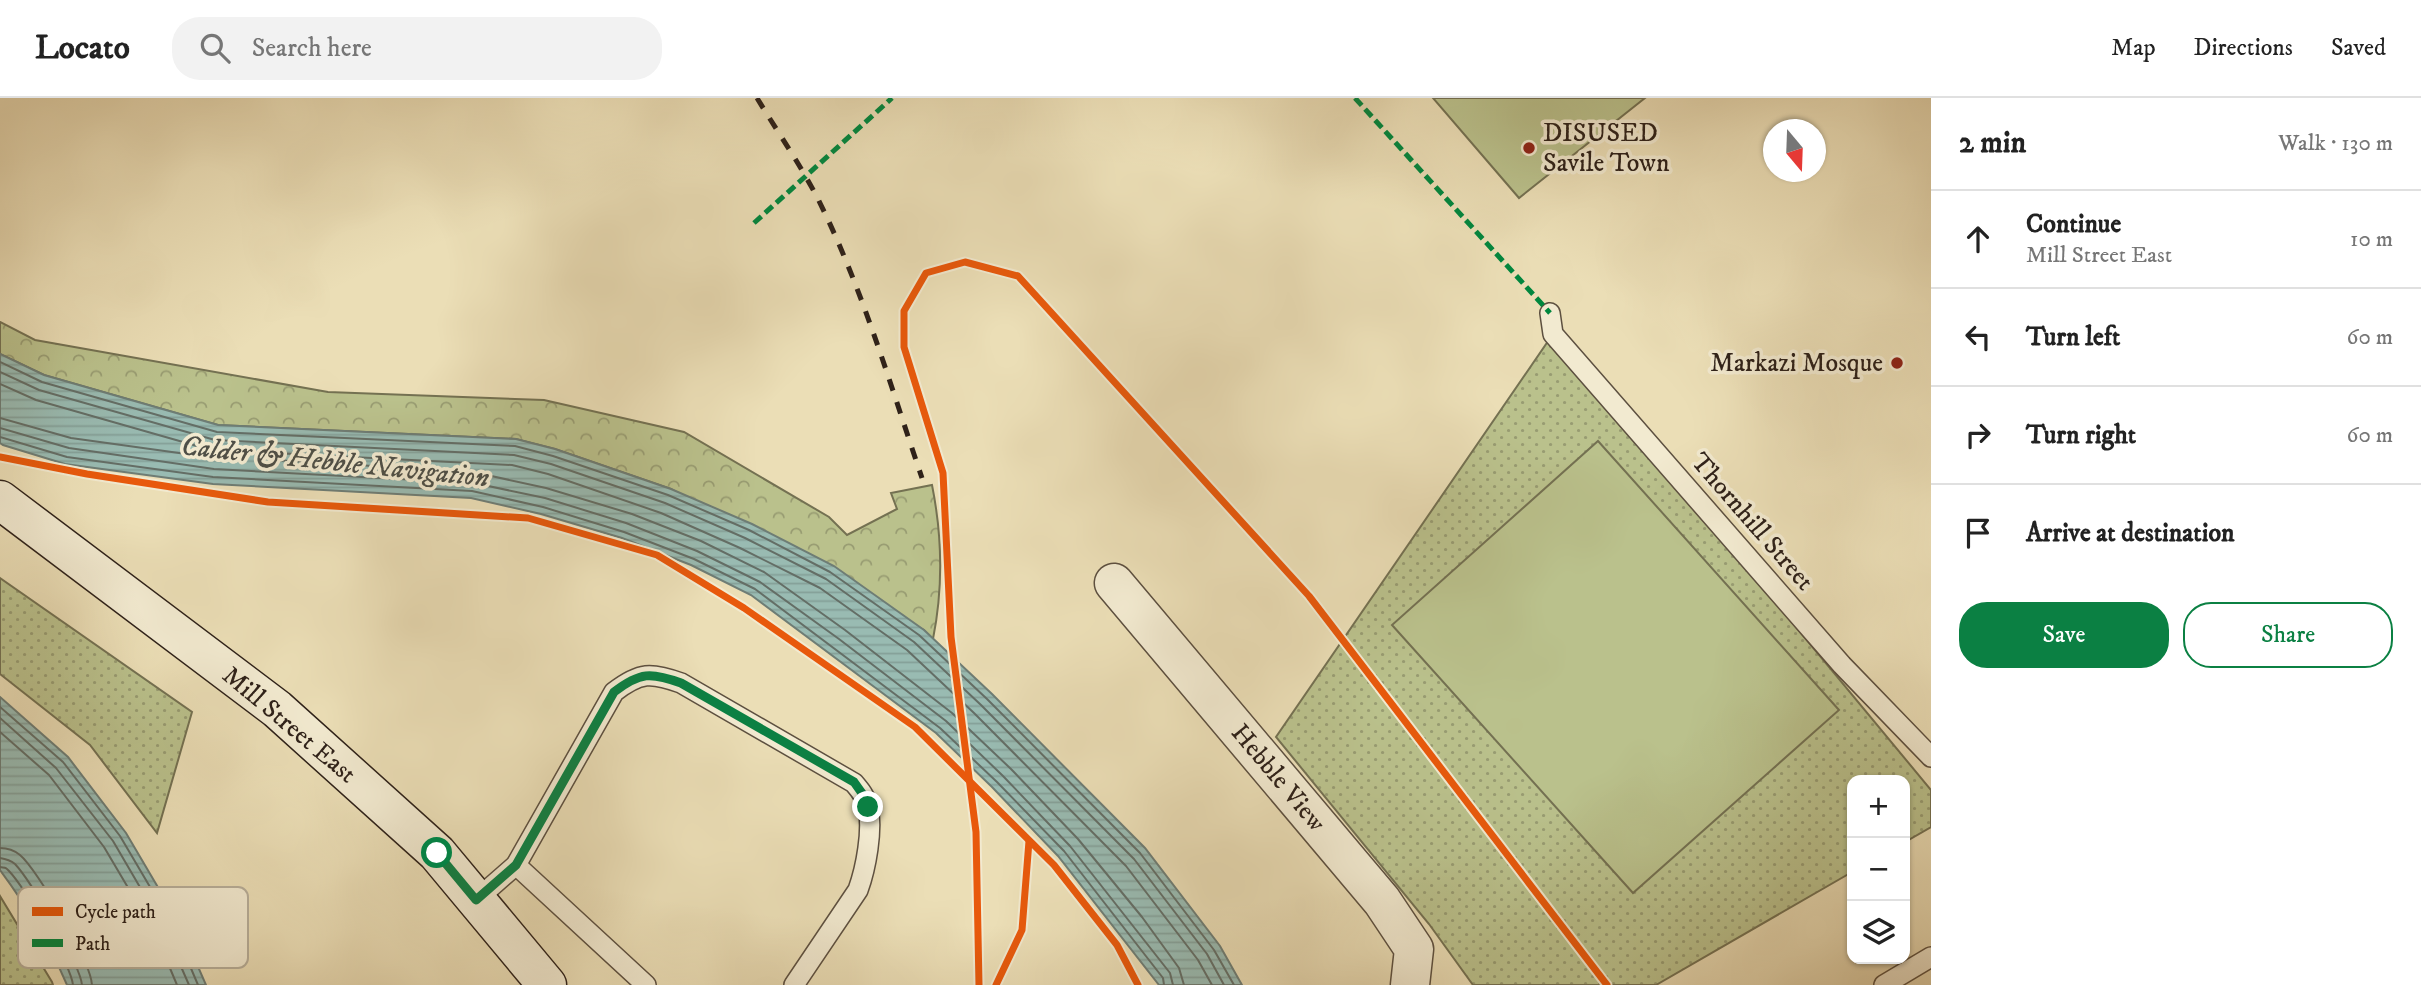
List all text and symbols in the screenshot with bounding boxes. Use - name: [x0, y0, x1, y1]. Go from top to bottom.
- search box: [172, 17, 662, 80]
- text: Locato: [35, 28, 130, 69]
- icon: search: [196, 29, 234, 67]
- text: Search here: [252, 32, 372, 65]
- text: Map: [2111, 33, 2156, 63]
- text: Directions: [2194, 33, 2293, 63]
- text: Saved: [2331, 33, 2386, 63]
- place label: DISUSED Savile Town: [1543, 117, 1670, 180]
- north arrow: [1763, 119, 1826, 182]
- text: 2 min: [1959, 125, 2026, 162]
- text: Walk · 130 m: [2278, 129, 2393, 158]
- marker: DISUSED Savile Town: [1521, 140, 1537, 156]
- text: Continue: [2026, 208, 2121, 241]
- icon: ahead: [1959, 220, 1997, 258]
- text: 10 m: [2350, 225, 2393, 254]
- text: Mill Street East: [2026, 241, 2172, 270]
- icon: left: [1959, 318, 1997, 356]
- text: Turn left: [2026, 321, 2120, 354]
- text: 60 m: [2346, 323, 2393, 352]
- place label: Markazi Mosque: [1710, 347, 1883, 380]
- marker: Markazi Mosque: [1889, 355, 1905, 371]
- icon: right: [1959, 416, 1997, 454]
- text: Turn right: [2026, 419, 2136, 452]
- text: 60 m: [2346, 421, 2393, 450]
- water label: Calder & Hebble Navigation: [179, 428, 491, 496]
- street label: Thornhill Street: [1683, 446, 1821, 598]
- icon: arrive: [1959, 514, 1997, 552]
- text: Arrive at destination: [2026, 517, 2235, 550]
- button: Save: [1959, 602, 2169, 668]
- button: Share: [2183, 602, 2393, 668]
- street label: Mill Street East: [215, 659, 363, 791]
- street label: Hebble View: [1223, 717, 1333, 839]
- map controls: [1847, 775, 1910, 964]
- button: +: [1847, 775, 1910, 838]
- route end: [852, 791, 883, 822]
- route start: [421, 837, 452, 868]
- button: −: [1847, 838, 1910, 901]
- legend: [18, 887, 248, 968]
- text: Cycle path: [75, 901, 156, 924]
- button: layers: [1847, 901, 1910, 964]
- text: Path: [75, 933, 110, 956]

